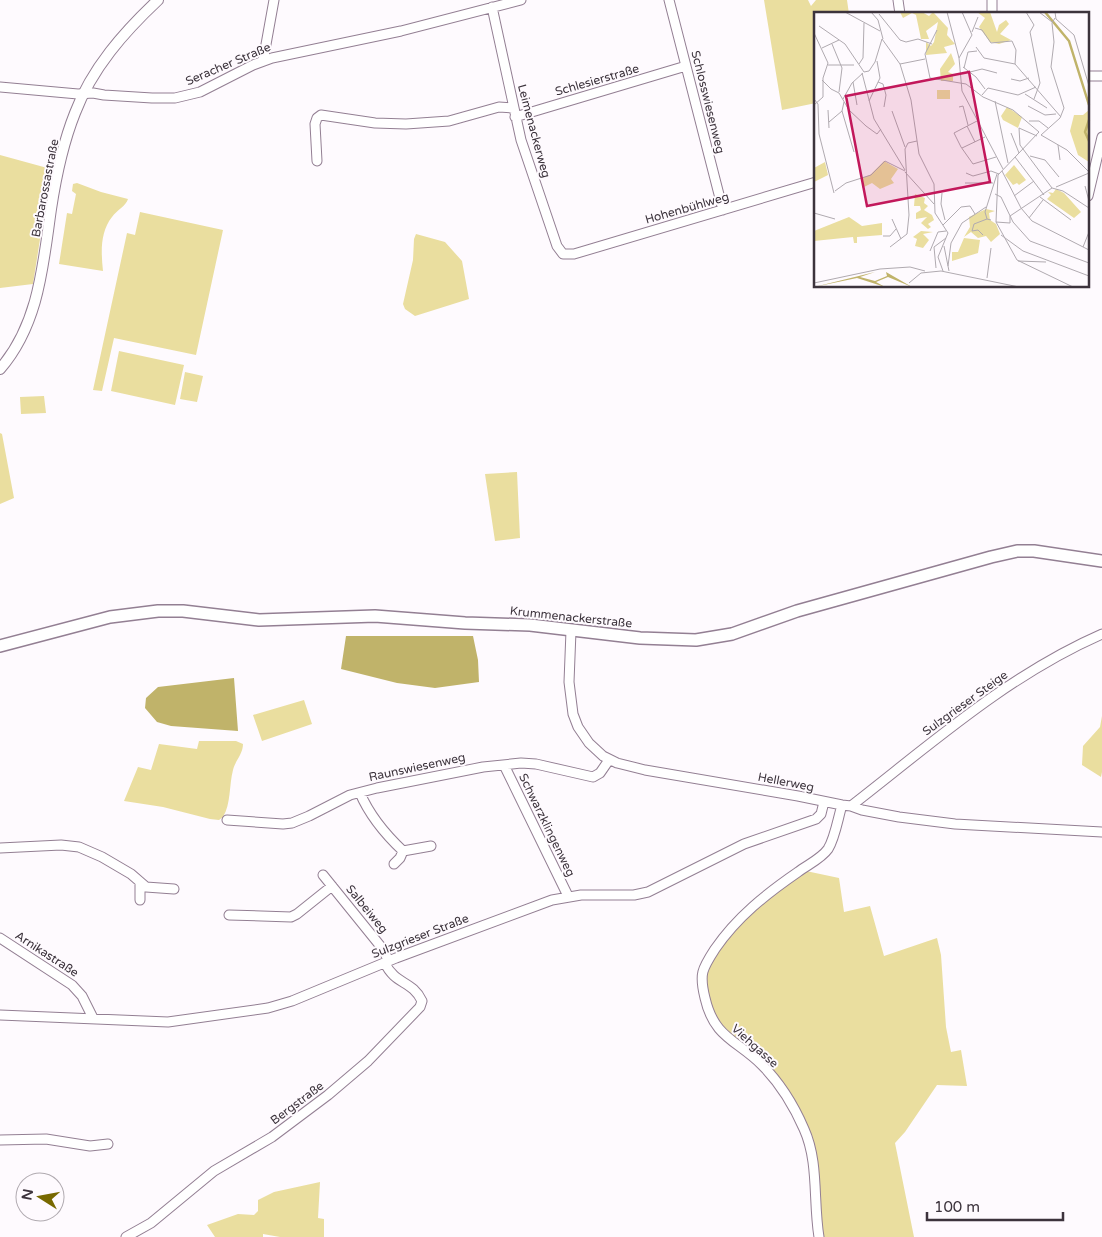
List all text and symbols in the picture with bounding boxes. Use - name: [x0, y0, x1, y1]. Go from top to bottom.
- inset map: [814, 12, 1090, 288]
- street label: Seracher Straße: [183, 40, 273, 88]
- street label: Schlosswiesenweg: [688, 49, 728, 155]
- street label: Schlesierstraße: [553, 61, 641, 99]
- street label: Leimenackerweg: [515, 83, 553, 179]
- street label: Barbarossastraße: [29, 138, 61, 238]
- street label: Hohenbühlweg: [643, 189, 731, 227]
- street label: Krummenackerstraße: [509, 604, 633, 630]
- street label: Sulzgrieser Steige: [920, 667, 1010, 739]
- street label: Raunswiesenweg: [367, 750, 467, 784]
- street label: Hellerweg: [757, 770, 815, 794]
- street label: Schwarzklingenweg: [516, 771, 578, 879]
- street label: Salbeiweg: [343, 882, 391, 936]
- street label: Sulzgrieser Straße: [369, 911, 471, 961]
- street label: Arnikastraße: [13, 928, 81, 980]
- street label: Viehgasse: [729, 1021, 781, 1071]
- street label: Bergstraße: [268, 1078, 326, 1127]
- north arrow: [15, 1172, 65, 1222]
- text: N: [18, 1187, 37, 1202]
- scale bar: [927, 1190, 1063, 1222]
- text: 100 m: [934, 1198, 980, 1216]

